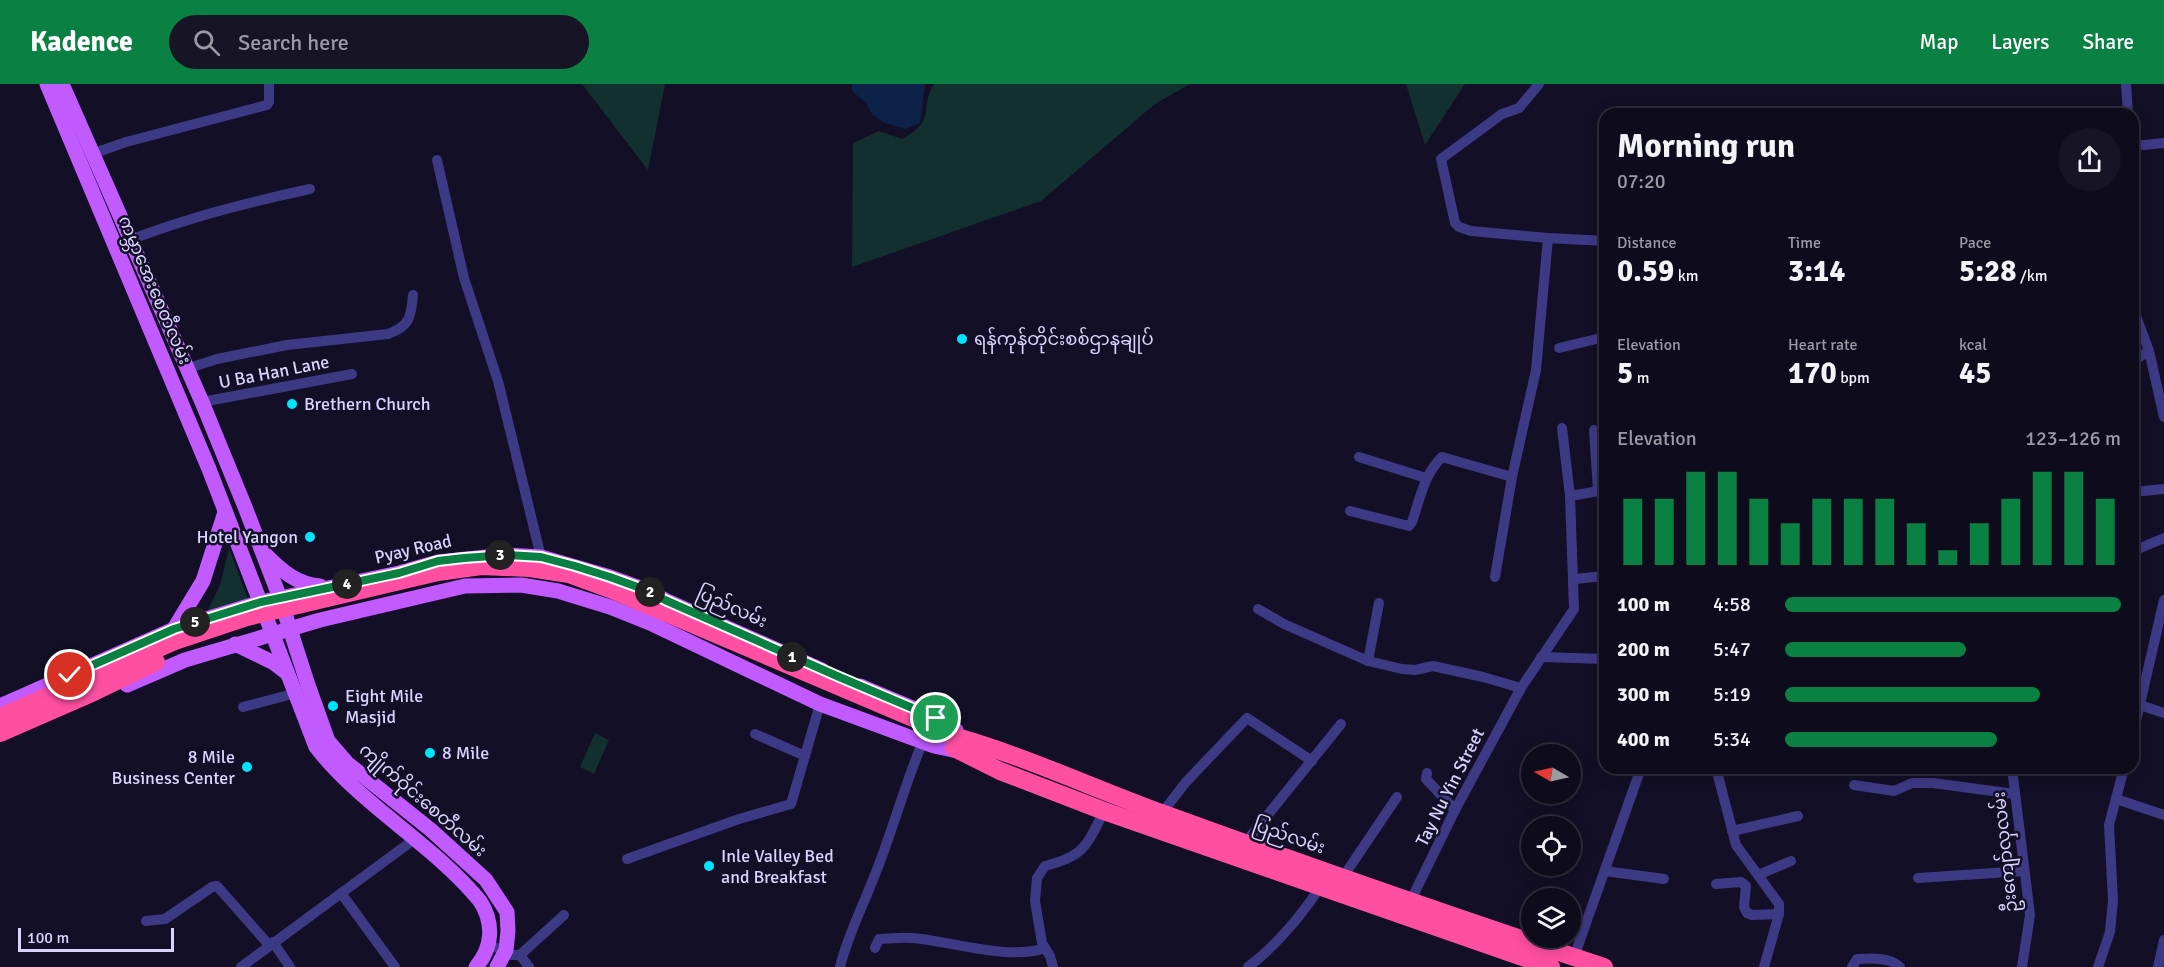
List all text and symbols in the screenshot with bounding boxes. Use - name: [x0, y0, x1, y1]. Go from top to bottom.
- search box: [169, 15, 589, 69]
- text: Kadence: [30, 25, 133, 59]
- icon: search: [190, 26, 223, 59]
- text: Search here: [238, 29, 349, 56]
- text: Map: [1920, 29, 1958, 55]
- text: Layers: [1991, 29, 2049, 55]
- text: Share: [2082, 29, 2134, 55]
- text: Morning run: [1617, 126, 1795, 167]
- button: share: [2058, 128, 2121, 191]
- text: 07:20: [1617, 169, 1666, 194]
- street label: ကမ္ဘာအေးစေတီလမ်း: [110, 211, 199, 369]
- text: Distance: [1617, 233, 1677, 253]
- text: Time: [1788, 233, 1821, 253]
- text: Pace: [1959, 233, 1991, 253]
- text: 0.59: [1617, 253, 1674, 290]
- text: 3:14: [1788, 253, 1845, 290]
- text: 5:28: [1959, 253, 2016, 290]
- text: km: [1674, 266, 1699, 286]
- text: /km: [2016, 266, 2048, 286]
- place label: ရန်ကုန်တိုင်းစစ်ဌာနချုပ်: [974, 325, 1154, 354]
- marker: ရန်ကုန်တိုင်းစစ်ဌာနချုပ်: [955, 332, 969, 346]
- text: Elevation: [1617, 335, 1681, 355]
- text: Heart rate: [1788, 335, 1857, 355]
- text: kcal: [1959, 335, 1987, 355]
- street label: U Ba Han Lane: [217, 350, 331, 394]
- text: 5: [1617, 355, 1633, 392]
- text: 170: [1788, 355, 1837, 392]
- text: 45: [1959, 355, 1991, 392]
- text: m: [1633, 368, 1649, 388]
- text: bpm: [1837, 368, 1870, 388]
- place label: Brethern Church: [304, 393, 431, 415]
- marker: Brethern Church: [285, 397, 299, 411]
- text: Elevation: [1617, 426, 1697, 451]
- text: 123–126 m: [2025, 426, 2121, 451]
- place label: Hotel Yangon: [196, 526, 298, 548]
- street label: Pyay Road: [372, 529, 454, 569]
- marker: Hotel Yangon: [303, 530, 317, 544]
- pin: 3: [485, 540, 515, 570]
- text: 3: [496, 545, 504, 565]
- pin: 4: [332, 569, 362, 599]
- text: 4: [343, 574, 351, 594]
- pin: 2: [635, 577, 665, 607]
- street label: ပြည်လမ်း: [692, 580, 772, 636]
- text: 2: [646, 582, 654, 602]
- text: 100 m: [1617, 592, 1670, 617]
- text: 4:58: [1713, 592, 1751, 617]
- pin: 5: [180, 607, 210, 637]
- text: 5: [191, 612, 199, 632]
- text: 200 m: [1617, 637, 1670, 662]
- text: 5:47: [1713, 637, 1751, 662]
- pin: 1: [777, 642, 807, 672]
- text: 1: [788, 647, 796, 667]
- pin: [44, 649, 95, 700]
- icon: check: [53, 658, 86, 691]
- text: 300 m: [1617, 682, 1670, 707]
- text: 5:19: [1713, 682, 1751, 707]
- place label: Eight Mile Masjid: [345, 685, 423, 728]
- pin: [910, 692, 961, 743]
- marker: Eight Mile Masjid: [326, 699, 340, 713]
- icon: arrive: [919, 701, 952, 734]
- street label: Tay Nu Yin Street: [1411, 724, 1489, 850]
- text: 400 m: [1617, 727, 1670, 752]
- text: 5:34: [1713, 727, 1751, 752]
- street label: ကျိုက်ဝိုင်းစေတီလမ်း: [352, 736, 493, 864]
- place label: 8 Mile: [442, 742, 489, 764]
- north arrow: [1521, 744, 1581, 804]
- map controls: [1521, 744, 1581, 948]
- place label: 8 Mile Business Center: [112, 746, 235, 789]
- marker: 8 Mile: [423, 746, 437, 760]
- marker: 8 Mile Business Center: [240, 760, 254, 774]
- street label: ဦးကျော်လှလမ်း: [1986, 790, 2026, 914]
- street label: ပြည်လမ်း: [1249, 812, 1329, 862]
- button: locate: [1521, 816, 1581, 876]
- place label: Inle Valley Bed and Breakfast: [721, 845, 834, 888]
- marker: Inle Valley Bed and Breakfast: [702, 859, 716, 873]
- button: layers: [1521, 888, 1581, 948]
- scale bar: [18, 925, 174, 952]
- text: 100 m: [27, 928, 69, 948]

